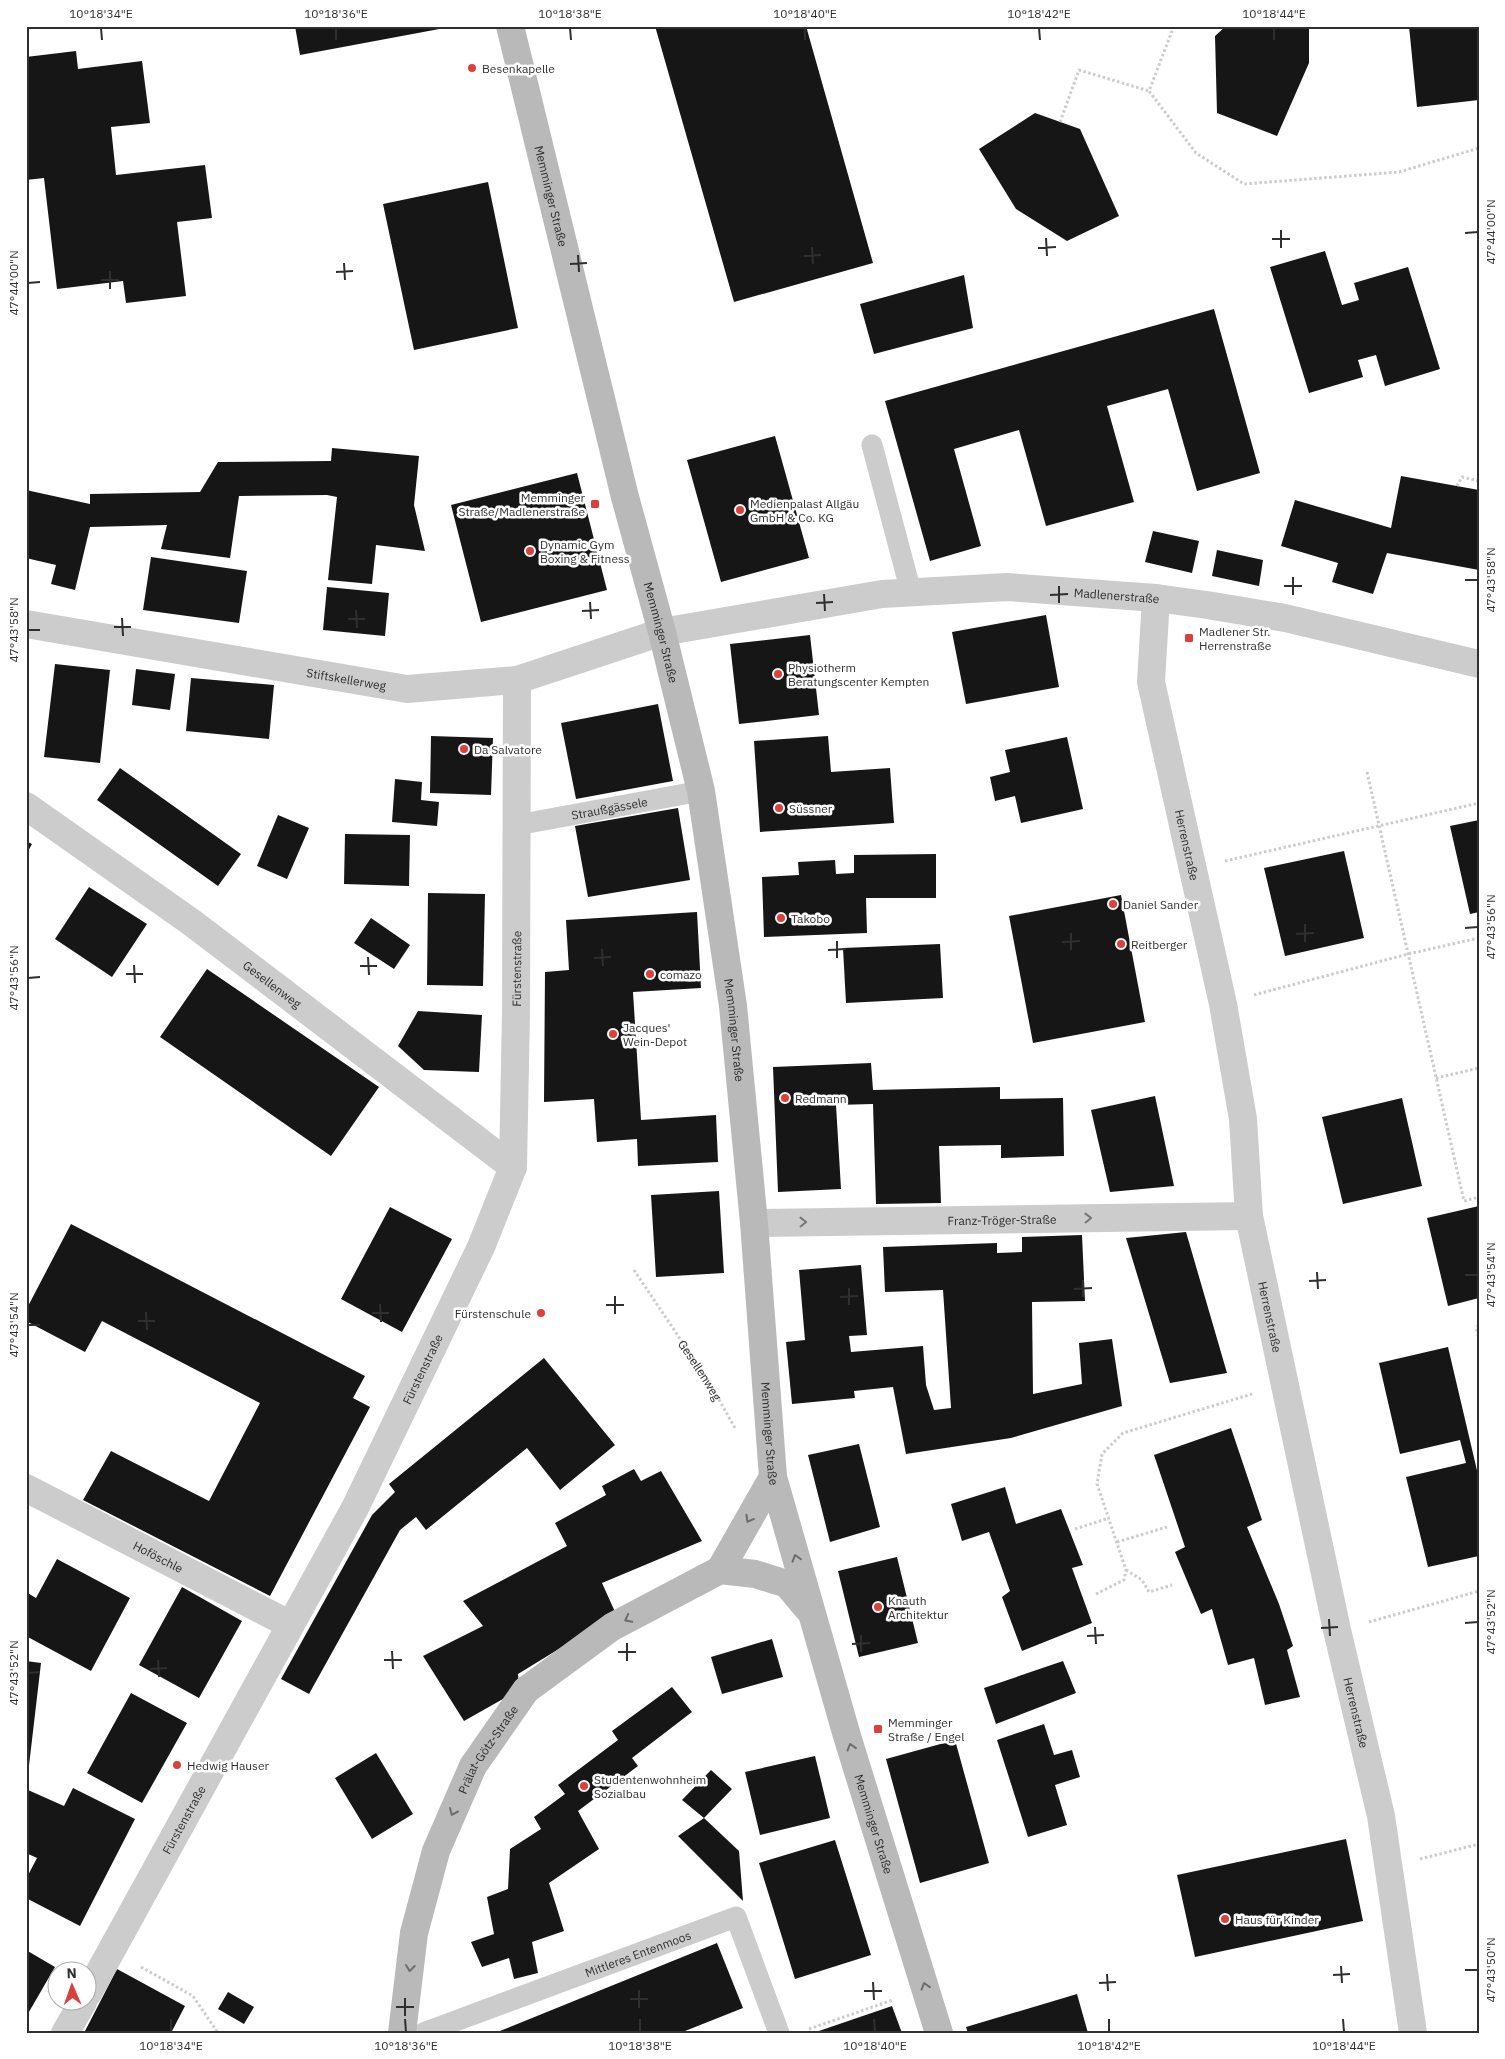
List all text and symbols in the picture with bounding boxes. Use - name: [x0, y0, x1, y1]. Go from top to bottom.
- text: 10°18'34"E: [69, 6, 133, 21]
- text: 10°18'36"E: [304, 6, 368, 21]
- text: 10°18'38"E: [538, 6, 602, 21]
- text: 10°18'40"E: [773, 6, 837, 21]
- text: 10°18'42"E: [1007, 6, 1071, 21]
- text: 10°18'44"E: [1242, 6, 1306, 21]
- place label: Besenkapelle: [482, 61, 555, 76]
- marker: Besenkapelle: [466, 62, 478, 74]
- street label: Memminger Straße: [532, 144, 571, 248]
- text: 47°44'00"N: [1483, 199, 1498, 265]
- text: 47°44'00"N: [6, 250, 21, 316]
- place label: Memminger Straße/Madlenerstraße: [458, 490, 586, 519]
- place label: Medienpalast Allgäu GmbH & Co. KG: [750, 496, 859, 525]
- marker: Memminger Straße/Madlenerstraße: [589, 498, 601, 510]
- marker: Medienpalast Allgäu GmbH & Co. KG: [734, 504, 746, 516]
- place label: Dynamic Gym Boxing & Fitness: [540, 537, 630, 566]
- marker: Dynamic Gym Boxing & Fitness: [524, 545, 536, 557]
- text: 47°43'58"N: [1483, 547, 1498, 613]
- street label: Memminger Straße: [641, 580, 682, 685]
- street label: Madlenerstraße: [1073, 584, 1161, 606]
- text: 47°43'58"N: [6, 597, 21, 663]
- place label: Madlener Str. Herrenstraße: [1199, 624, 1272, 653]
- marker: Madlener Str. Herrenstraße: [1183, 632, 1195, 644]
- place label: Physiotherm Beratungscenter Kempten: [788, 660, 929, 689]
- street label: Stiftskellerweg: [305, 664, 388, 693]
- marker: Physiotherm Beratungscenter Kempten: [772, 668, 784, 680]
- place label: Da Salvatore: [474, 742, 542, 757]
- marker: Da Salvatore: [458, 743, 470, 755]
- street label: Straußgässele: [570, 793, 649, 822]
- place label: Süssner: [789, 801, 833, 816]
- marker: Süssner: [773, 802, 785, 814]
- street label: Herrenstraße: [1172, 808, 1203, 882]
- text: 47°43'56"N: [1483, 894, 1498, 960]
- place label: Daniel Sander: [1123, 897, 1199, 912]
- marker: Daniel Sander: [1107, 898, 1119, 910]
- place label: Takobo: [791, 911, 830, 926]
- marker: Takobo: [775, 912, 787, 924]
- street label: Fürstenstraße: [509, 930, 524, 1007]
- place label: Reitberger: [1131, 937, 1188, 952]
- marker: Reitberger: [1115, 938, 1127, 950]
- text: 47°43'56"N: [6, 945, 21, 1011]
- street label: Gesellenweg: [240, 957, 305, 1011]
- place label: comazo: [660, 967, 702, 982]
- marker: comazo: [644, 968, 656, 980]
- street label: Memminger Straße: [722, 978, 748, 1083]
- place label: Jacques' Wein-Depot: [623, 1020, 687, 1049]
- marker: Jacques' Wein-Depot: [607, 1028, 619, 1040]
- place label: Redmann: [795, 1091, 847, 1106]
- marker: Redmann: [779, 1092, 791, 1104]
- street label: Franz-Tröger-Straße: [947, 1211, 1057, 1228]
- one-way arrow: [1084, 1213, 1092, 1223]
- one-way arrow: [800, 1217, 807, 1227]
- text: 47°43'54"N: [1483, 1242, 1498, 1308]
- street label: Herrenstraße: [1256, 1280, 1285, 1354]
- text: 47°43'54"N: [6, 1292, 21, 1358]
- place label: Fürstenschule: [455, 1306, 531, 1321]
- marker: Fürstenschule: [535, 1307, 547, 1319]
- street label: Fürstenstraße: [399, 1331, 446, 1406]
- street label: Gesellenweg: [675, 1337, 726, 1404]
- street label: Memminger Straße: [758, 1381, 783, 1487]
- one-way arrow: [745, 1514, 755, 1523]
- street label: Hoföschle: [131, 1537, 186, 1576]
- one-way arrow: [792, 1554, 802, 1562]
- text: 47°43'52"N: [1483, 1589, 1498, 1655]
- place label: Knauth Architektur: [888, 1593, 949, 1622]
- marker: Knauth Architektur: [872, 1601, 884, 1613]
- one-way arrow: [625, 1613, 634, 1623]
- text: 47°43'52"N: [6, 1640, 21, 1706]
- street label: Herrenstraße: [1341, 1676, 1372, 1750]
- street label: Prälat-Götz-Straße: [454, 1702, 521, 1796]
- place label: Memminger Straße / Engel: [888, 1715, 964, 1744]
- marker: Memminger Straße / Engel: [872, 1723, 884, 1735]
- one-way arrow: [846, 1744, 856, 1752]
- place label: Hedwig Hauser: [187, 1758, 270, 1773]
- marker: Hedwig Hauser: [171, 1759, 183, 1771]
- place label: Studentenwohnheim Sozialbau: [594, 1772, 706, 1801]
- street label: Memminger Straße: [852, 1772, 897, 1876]
- marker: Studentenwohnheim Sozialbau: [578, 1780, 590, 1792]
- street label: Fürstenstraße: [159, 1782, 209, 1856]
- one-way arrow: [449, 1807, 460, 1816]
- place label: Haus für Kinder: [1235, 1912, 1319, 1927]
- marker: Haus für Kinder: [1219, 1913, 1231, 1925]
- street label: Mittleres Entenmoos: [583, 1927, 693, 1980]
- text: 47°43'50"N: [1483, 1937, 1498, 2003]
- north arrow: [48, 1962, 98, 2012]
- one-way arrow: [405, 1963, 415, 1972]
- text: N: [66, 1964, 77, 1982]
- one-way arrow: [921, 1982, 931, 1991]
- text: 10°18'34"E: [139, 2038, 203, 2053]
- text: 10°18'36"E: [374, 2038, 438, 2053]
- text: 10°18'38"E: [608, 2038, 672, 2053]
- text: 10°18'40"E: [843, 2038, 907, 2053]
- text: 10°18'42"E: [1077, 2038, 1141, 2053]
- text: 10°18'44"E: [1312, 2038, 1376, 2053]

